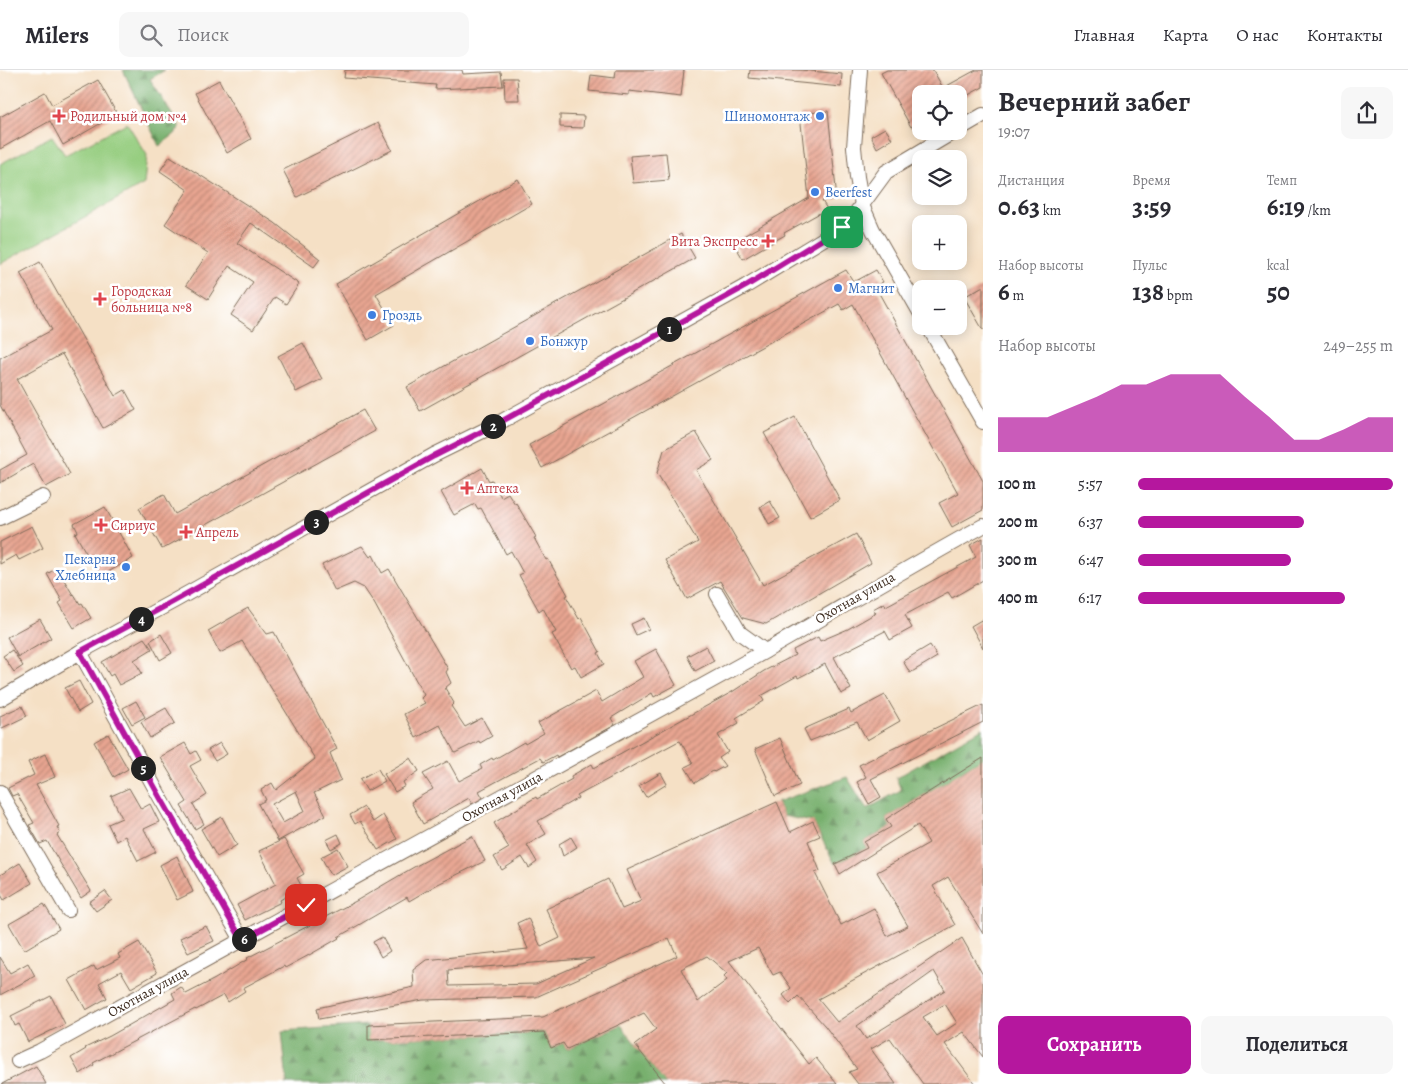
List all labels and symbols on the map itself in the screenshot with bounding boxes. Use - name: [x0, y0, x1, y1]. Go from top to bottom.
- place label: Родильный дом №4: [70, 107, 187, 126]
- place label: Шиномонтаж: [724, 107, 810, 126]
- marker: Родильный дом №4: [52, 109, 66, 123]
- marker: Шиномонтаж: [814, 110, 826, 122]
- place label: Beerfest: [825, 183, 872, 202]
- marker: Beerfest: [809, 186, 821, 198]
- pin: [821, 206, 863, 248]
- place label: Вита Экспресс: [671, 232, 758, 251]
- marker: Вита Экспресс: [762, 235, 774, 247]
- place label: Магнит: [848, 279, 895, 298]
- place label: Городская больница №8: [111, 282, 192, 317]
- marker: Магнит: [832, 282, 844, 294]
- marker: Городская больница №8: [93, 292, 107, 306]
- place label: Гроздь: [382, 306, 422, 325]
- marker: Гроздь: [366, 309, 378, 321]
- pin: 1: [656, 316, 682, 342]
- place label: Бонжур: [540, 332, 588, 351]
- marker: Бонжур: [524, 335, 536, 347]
- pin: 2: [480, 414, 506, 438]
- place label: Аптека: [476, 479, 519, 498]
- marker: Аптека: [461, 482, 473, 494]
- pin: 3: [304, 510, 328, 534]
- place label: Сириус: [111, 516, 155, 535]
- marker: Сириус: [95, 519, 107, 531]
- place label: Апрель: [195, 523, 239, 542]
- marker: Апрель: [180, 526, 192, 538]
- place label: Пекарня Хлебница: [56, 550, 117, 585]
- marker: Пекарня Хлебница: [120, 561, 132, 573]
- street label: Охотная улица: [812, 567, 899, 629]
- pin: 4: [128, 606, 154, 632]
- pin: 5: [130, 756, 156, 780]
- street label: Охотная улица: [458, 767, 546, 827]
- pin: [285, 884, 327, 926]
- pin: 6: [232, 926, 256, 952]
- street label: Охотная улица: [104, 962, 192, 1022]

